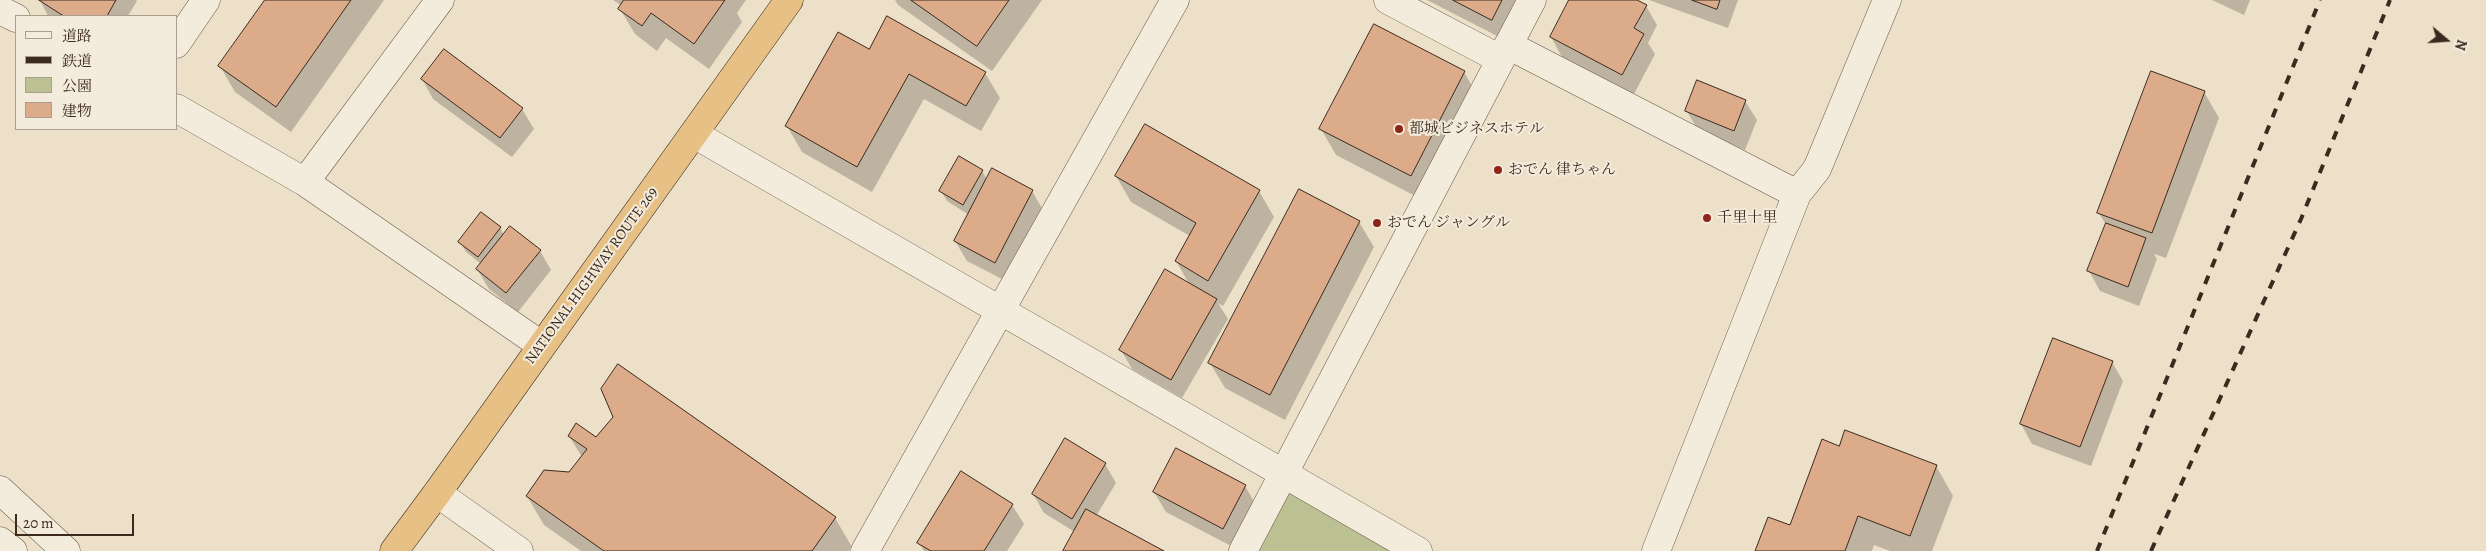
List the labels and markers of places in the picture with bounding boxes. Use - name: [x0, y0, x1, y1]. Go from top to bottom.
- place label: 都城ビジネスホテル: [1409, 120, 1544, 138]
- marker: 都城ビジネスホテル: [1393, 123, 1405, 135]
- place label: おでん 律ちゃん: [1508, 161, 1616, 179]
- marker: おでん 律ちゃん: [1492, 164, 1504, 176]
- place label: 千里十里: [1717, 209, 1777, 227]
- marker: 千里十里: [1701, 212, 1713, 224]
- place label: おでん ジャングル: [1387, 214, 1510, 232]
- marker: おでん ジャングル: [1371, 217, 1383, 229]

